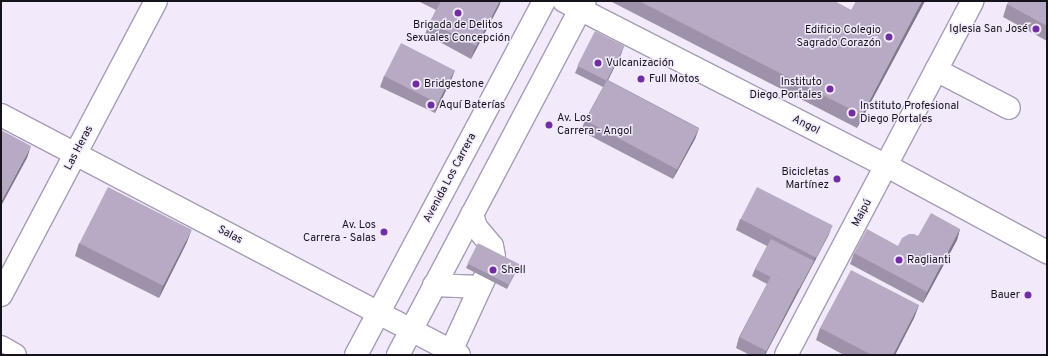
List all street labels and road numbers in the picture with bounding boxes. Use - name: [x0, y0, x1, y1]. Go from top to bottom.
- street label: Angol: [790, 113, 822, 137]
- street label: Las Heras: [62, 124, 96, 172]
- street label: Avenida Los Carrera: [421, 131, 479, 225]
- street label: Maipú: [849, 197, 875, 229]
- street label: Salas: [215, 223, 245, 247]

